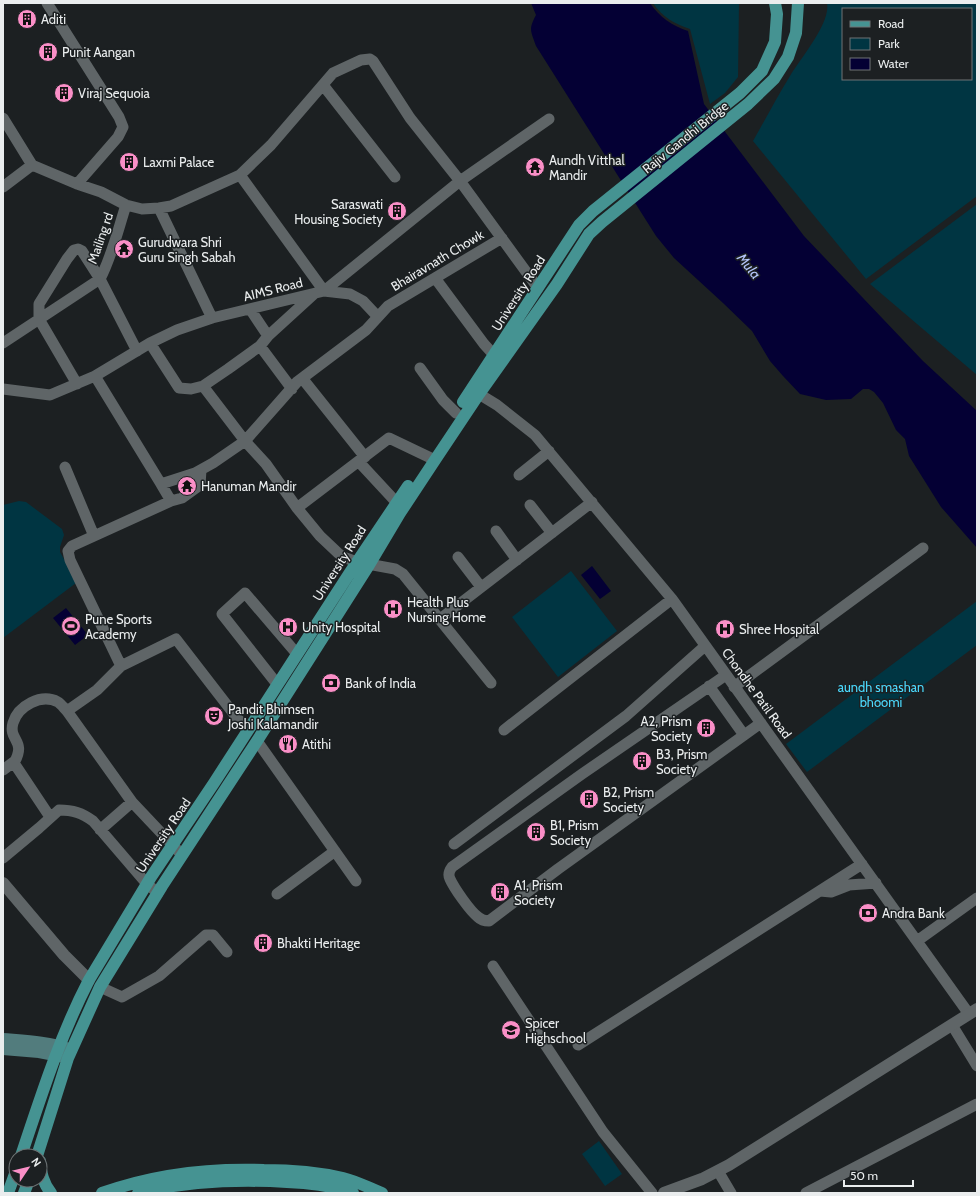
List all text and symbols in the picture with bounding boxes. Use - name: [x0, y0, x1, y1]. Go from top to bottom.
- building icon: Aditi: [16, 8, 38, 30]
- legend: [842, 8, 972, 80]
- place label: Aditi: [41, 11, 66, 27]
- text: Road: [878, 16, 904, 31]
- text: Park: [878, 36, 900, 51]
- building icon: Punit Aangan: [37, 41, 59, 63]
- place label: Punit Aangan: [62, 44, 135, 60]
- text: Water: [878, 56, 909, 71]
- building icon: Viraj Sequoia: [53, 82, 75, 104]
- place label: Viraj Sequoia: [78, 85, 150, 102]
- street label: Rajiv Gandhi Bridge: [639, 97, 732, 177]
- building icon: Laxmi Palace: [118, 151, 140, 173]
- place label: Aundh Vitthal Mandir: [549, 152, 625, 183]
- place label: Laxmi Palace: [143, 154, 215, 170]
- temple icon: Aundh Vitthal Mandir: [524, 156, 546, 178]
- place label: Saraswati Housing Society: [294, 196, 383, 227]
- building icon: Saraswati Housing Society: [386, 200, 408, 222]
- street label: Mailing rd: [84, 210, 116, 266]
- street label: Bhairavnath Chowk: [388, 226, 486, 294]
- place label: Gurudwara Shri Guru Singh Sabah: [138, 234, 236, 265]
- temple icon: Gurudwara Shri Guru Singh Sabah: [113, 238, 135, 260]
- water label: Mula: [733, 249, 765, 283]
- street label: University Road: [488, 252, 548, 334]
- street label: AIMS Road: [242, 274, 304, 304]
- temple icon: Hanuman Mandir: [176, 475, 198, 497]
- place label: Hanuman Mandir: [201, 478, 297, 494]
- street label: University Road: [309, 522, 369, 604]
- place label: Health Plus Nursing Home: [407, 594, 486, 625]
- hospital icon: Health Plus Nursing Home: [382, 598, 404, 620]
- place label: Pune Sports Academy: [85, 611, 152, 642]
- sports icon: Pune Sports Academy: [60, 615, 82, 637]
- hospital icon: Unity Hospital: [277, 616, 299, 638]
- hospital icon: Shree Hospital: [714, 618, 736, 640]
- place label: Unity Hospital: [302, 619, 380, 635]
- place label: Shree Hospital: [739, 621, 819, 637]
- street label: Chondhe Patil Road: [719, 645, 795, 741]
- bank icon: Bank of India: [320, 672, 342, 694]
- place label: Bank of India: [345, 675, 417, 691]
- park label: aundh smashan bhoomi: [838, 679, 924, 710]
- place label: Pandit Bhimsen Joshi Kalamandir: [227, 701, 319, 732]
- theatre icon: Pandit Bhimsen Joshi Kalamandir: [203, 705, 225, 727]
- place label: A2, Prism Society: [640, 713, 692, 744]
- building icon: A2, Prism Society: [695, 717, 717, 739]
- restaurant icon: Atithi: [277, 733, 299, 755]
- place label: Atithi: [302, 736, 331, 752]
- place label: B3, Prism Society: [656, 746, 708, 777]
- building icon: B3, Prism Society: [631, 750, 653, 772]
- place label: B2, Prism Society: [603, 784, 654, 815]
- building icon: B2, Prism Society: [578, 788, 600, 810]
- street label: University Road: [132, 795, 194, 875]
- place label: B1, Prism Society: [550, 817, 599, 848]
- building icon: B1, Prism Society: [525, 821, 547, 843]
- place label: A1, Prism Society: [514, 877, 563, 908]
- building icon: A1, Prism Society: [489, 881, 511, 903]
- bank icon: Andra Bank: [857, 902, 879, 924]
- place label: Andra Bank: [882, 905, 945, 921]
- building icon: Bhakti Heritage: [252, 932, 274, 954]
- place label: Bhakti Heritage: [277, 935, 360, 951]
- place label: Spicer Highschool: [525, 1015, 586, 1046]
- school or university icon: Spicer Highschool: [500, 1019, 522, 1041]
- north arrow: [8, 1148, 48, 1188]
- text: N: [28, 1155, 44, 1169]
- scale bar: [844, 1162, 913, 1188]
- text: 50 m: [850, 1168, 878, 1183]

